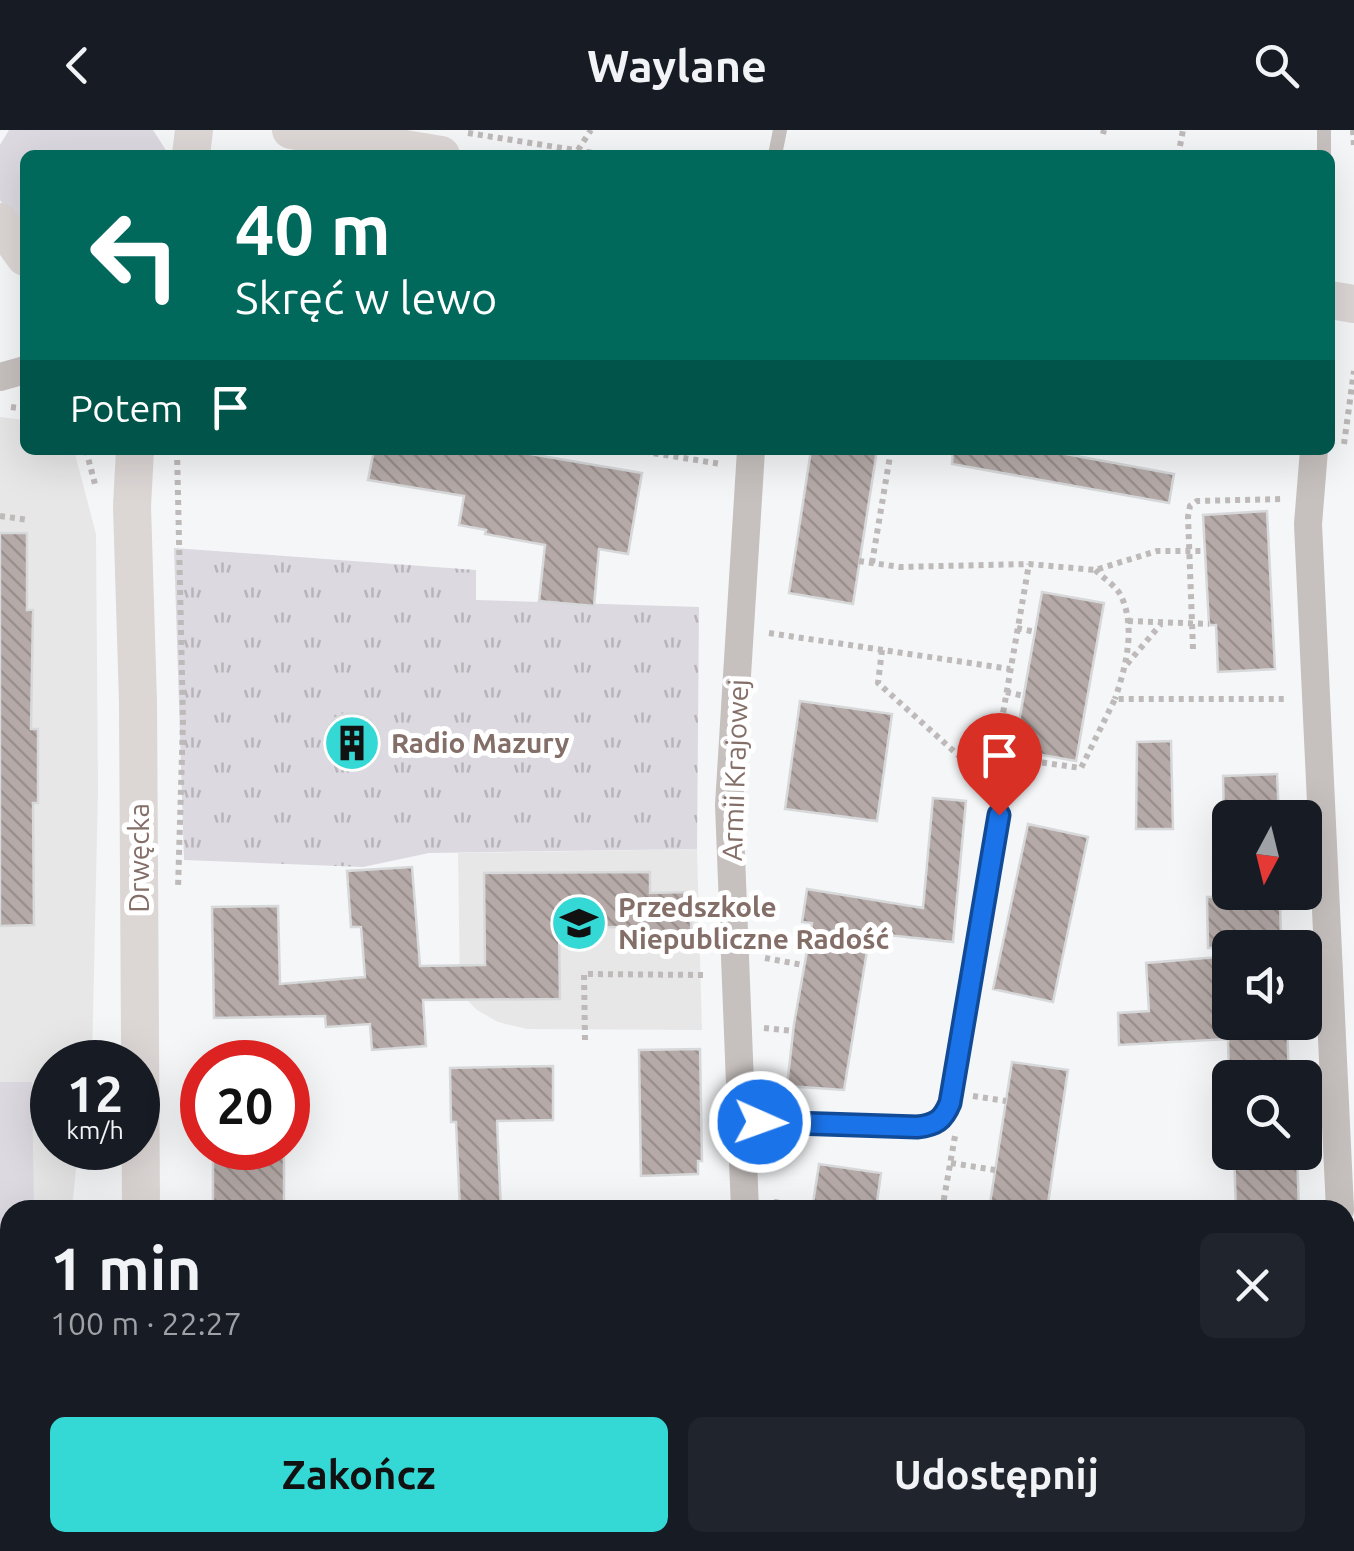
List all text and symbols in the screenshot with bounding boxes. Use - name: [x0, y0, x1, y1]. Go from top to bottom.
- icon: back: [50, 38, 105, 93]
- icon: search: [1249, 38, 1304, 93]
- text: Waylane: [587, 40, 767, 91]
- icon: left: [70, 190, 200, 320]
- text: 40 m: [235, 190, 391, 268]
- text: Skręć w lewo: [235, 272, 497, 323]
- icon: arrive: [203, 380, 258, 435]
- text: Potem: [70, 387, 183, 429]
- street label: Armii Krajowej: [716, 678, 753, 862]
- building icon: Radio Mazury: [322, 713, 382, 773]
- pin: [957, 713, 1042, 816]
- place label: Radio Mazury: [391, 727, 570, 758]
- icon: arrive: [972, 728, 1027, 783]
- north arrow: [1212, 800, 1322, 910]
- map controls: [1212, 800, 1322, 1170]
- street label: Drwęcka: [123, 803, 154, 913]
- place label: Przedszkole Niepubliczne Radość: [618, 891, 889, 954]
- school or university icon: Przedszkole Niepubliczne Radość: [549, 893, 609, 953]
- button: sound: [1212, 930, 1322, 1040]
- speed limit sign: 20: [180, 1040, 310, 1170]
- button: search: [1212, 1060, 1322, 1170]
- text: 12: [67, 1065, 123, 1121]
- position arrow: [708, 1070, 812, 1174]
- text: km/h: [66, 1116, 124, 1144]
- button: close: [1200, 1233, 1305, 1338]
- text: 1 min: [50, 1234, 202, 1301]
- text: 100 m · 22:27: [50, 1305, 242, 1341]
- button: Zakończ: [50, 1417, 668, 1532]
- button: Udostępnij: [688, 1417, 1305, 1532]

